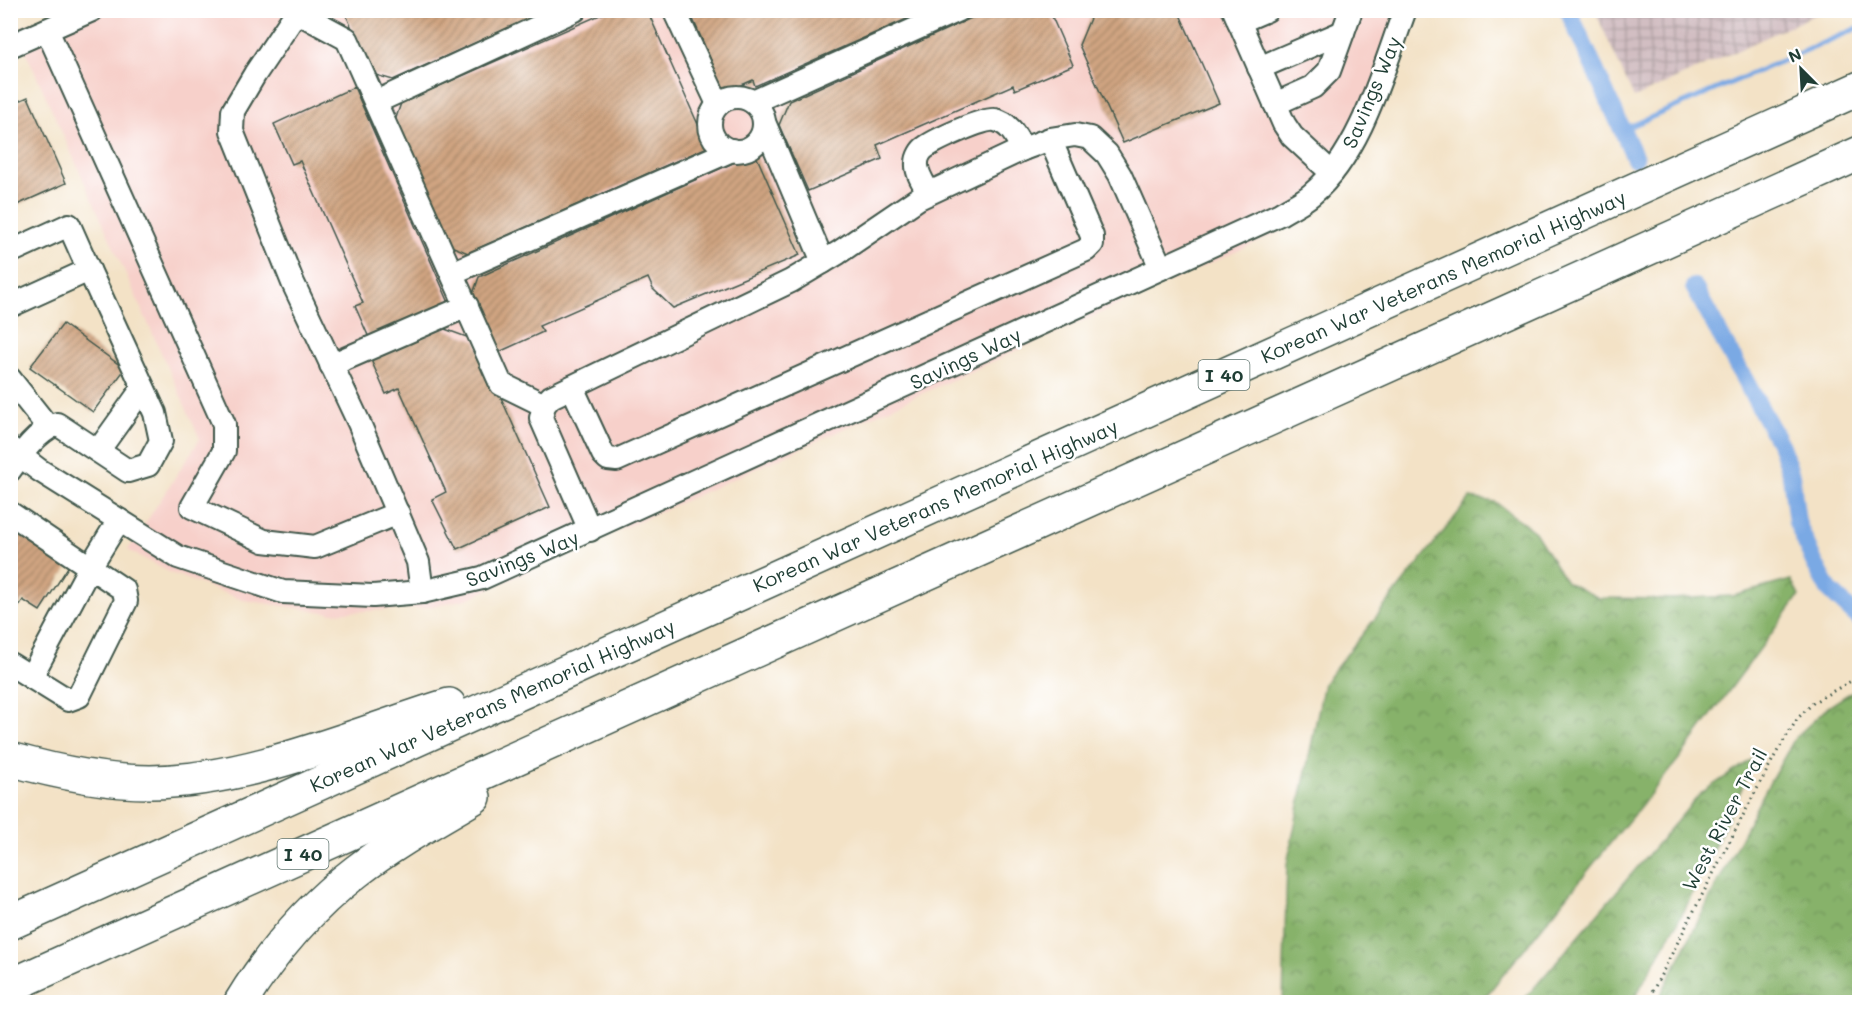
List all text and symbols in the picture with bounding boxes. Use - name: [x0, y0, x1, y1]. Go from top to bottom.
- street label: Savings Way: [1336, 32, 1406, 152]
- north arrow: [1771, 39, 1831, 99]
- text: N: [1785, 43, 1805, 67]
- street label: Korean War Veterans Memorial Highway: [1256, 183, 1630, 369]
- street label: Savings Way: [905, 321, 1025, 395]
- road number: I 40: [1198, 360, 1250, 390]
- street label: Korean War Veterans Memorial Highway: [748, 412, 1122, 598]
- street label: Savings Way: [462, 524, 582, 592]
- street label: Korean War Veterans Memorial Highway: [305, 612, 679, 798]
- street label: West River Trail: [1675, 743, 1773, 895]
- road number: I 40: [278, 839, 328, 869]

